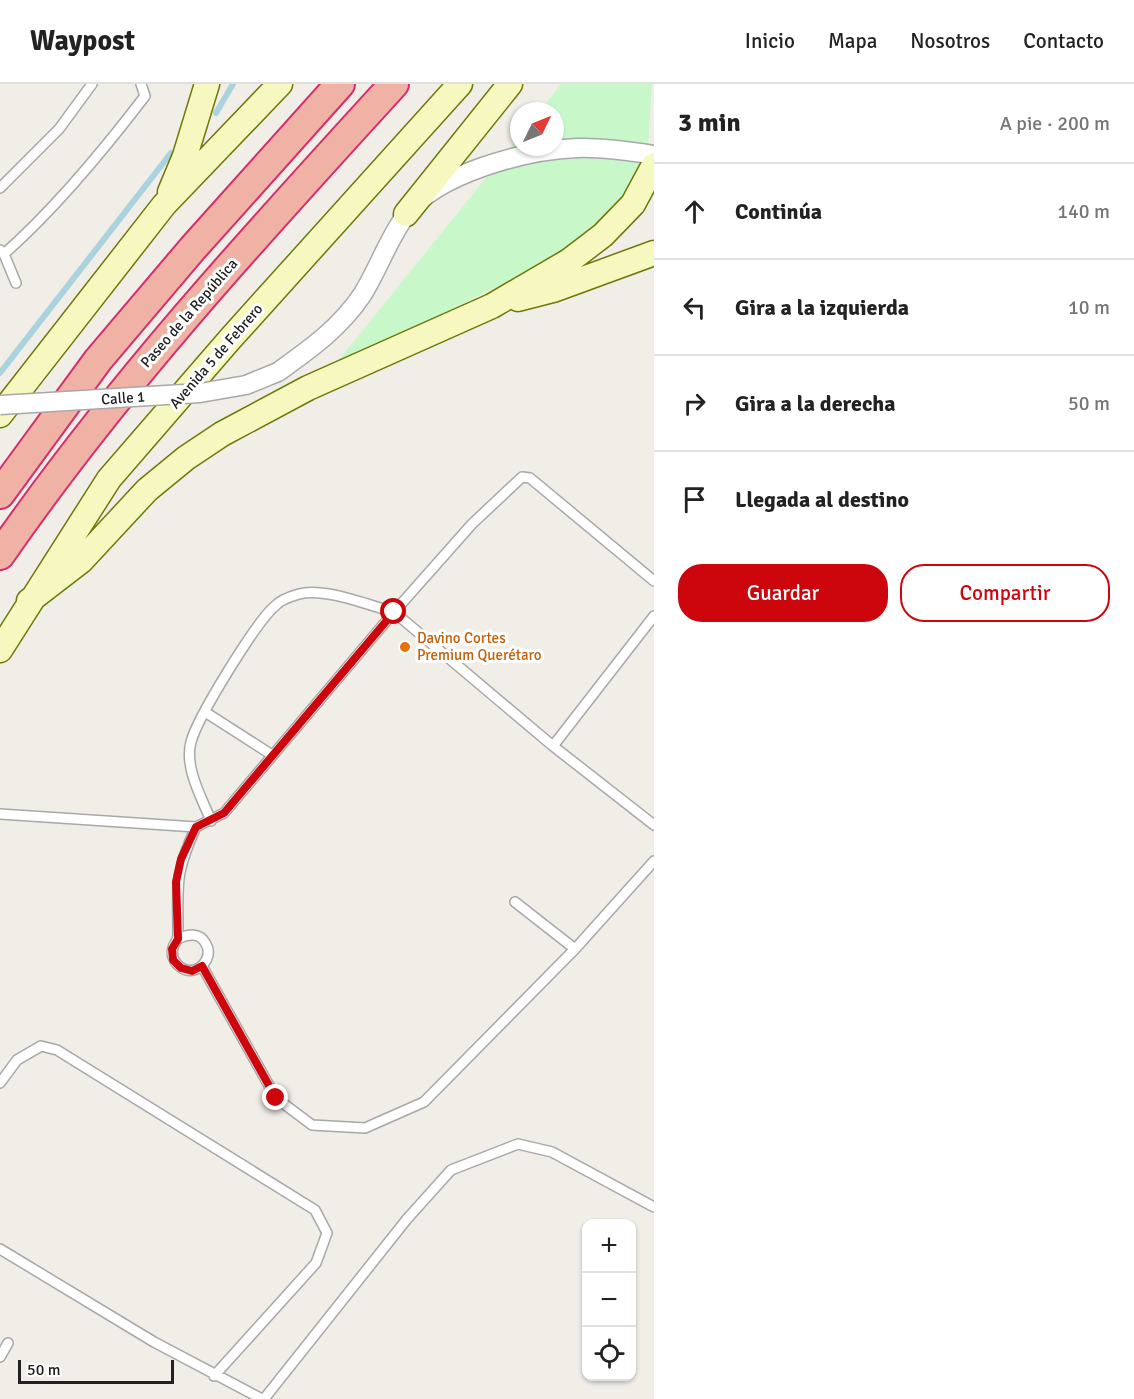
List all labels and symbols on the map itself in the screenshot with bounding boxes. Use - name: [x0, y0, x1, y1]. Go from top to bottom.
- north arrow: [510, 102, 564, 156]
- street label: Paseo de la República: [137, 255, 241, 371]
- street label: Avenida 5 de Febrero: [166, 300, 267, 412]
- street label: Calle 1: [100, 387, 146, 409]
- route start: [380, 598, 406, 624]
- place label: Davino Cortes Premium Querétaro: [417, 629, 542, 664]
- marker: Davino Cortes Premium Querétaro: [398, 640, 412, 654]
- route end: [262, 1084, 288, 1110]
- scale bar: [18, 1357, 174, 1384]

